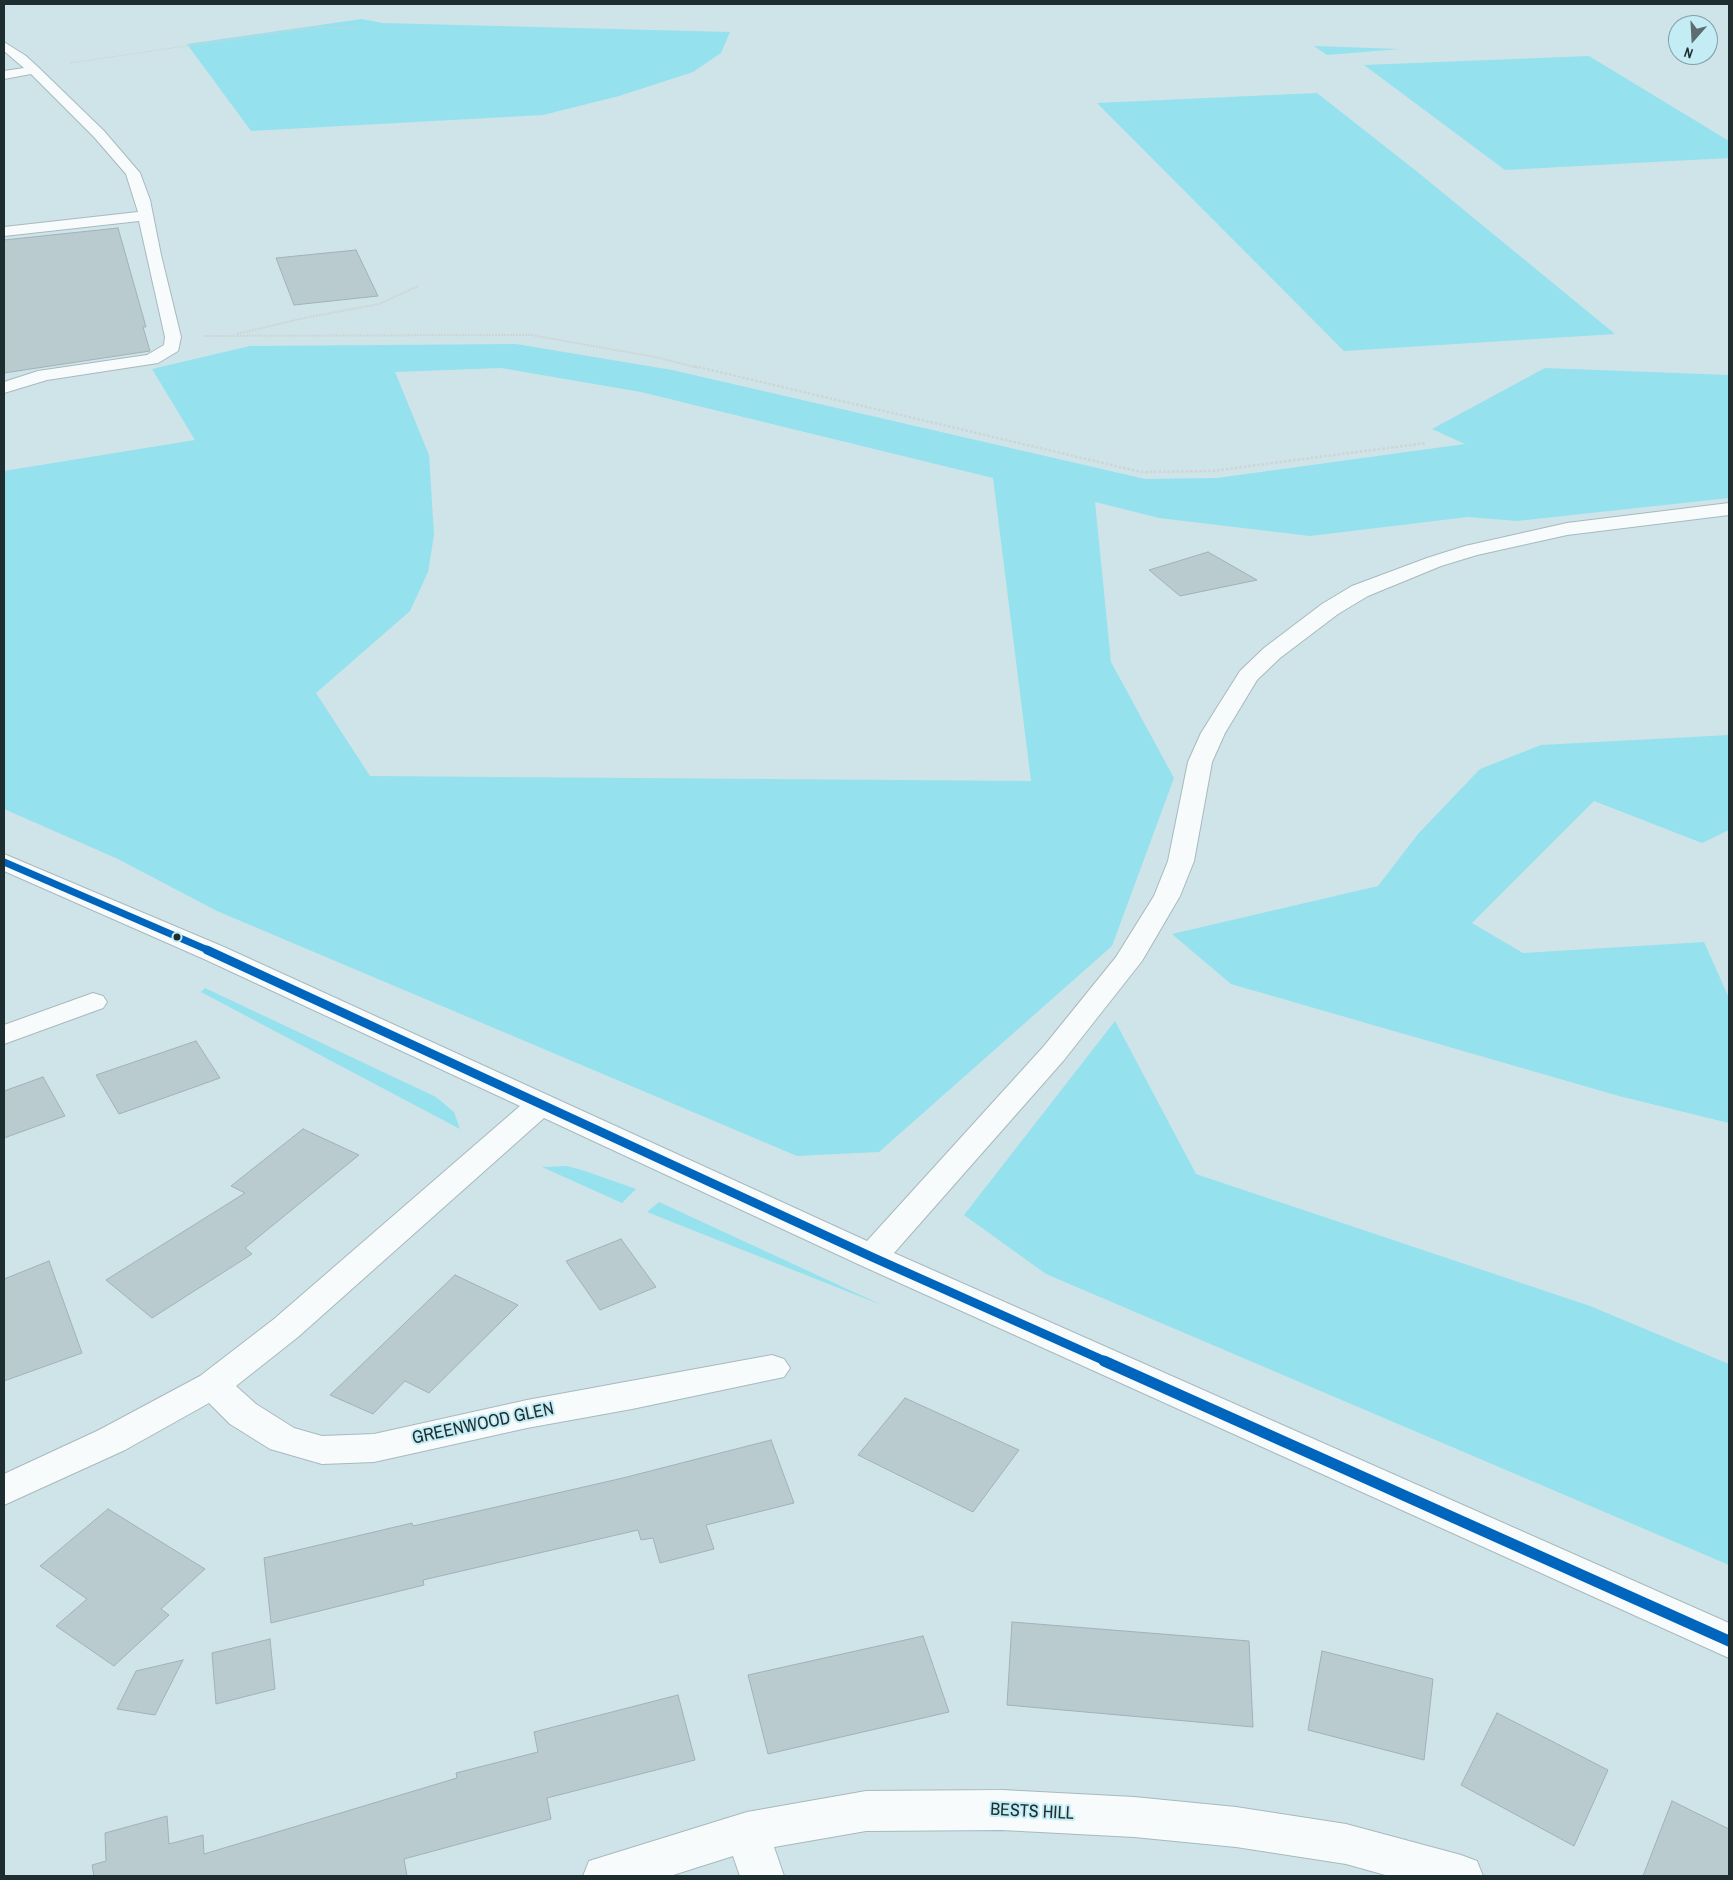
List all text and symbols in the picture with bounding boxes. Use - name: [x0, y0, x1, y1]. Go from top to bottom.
- north arrow: [1668, 15, 1718, 65]
- text: N: [1682, 43, 1695, 63]
- unlabelled marker: [172, 932, 182, 942]
- street label: GREENWOOD GLEN: [410, 1398, 556, 1450]
- street label: BESTS HILL: [990, 1799, 1074, 1825]

